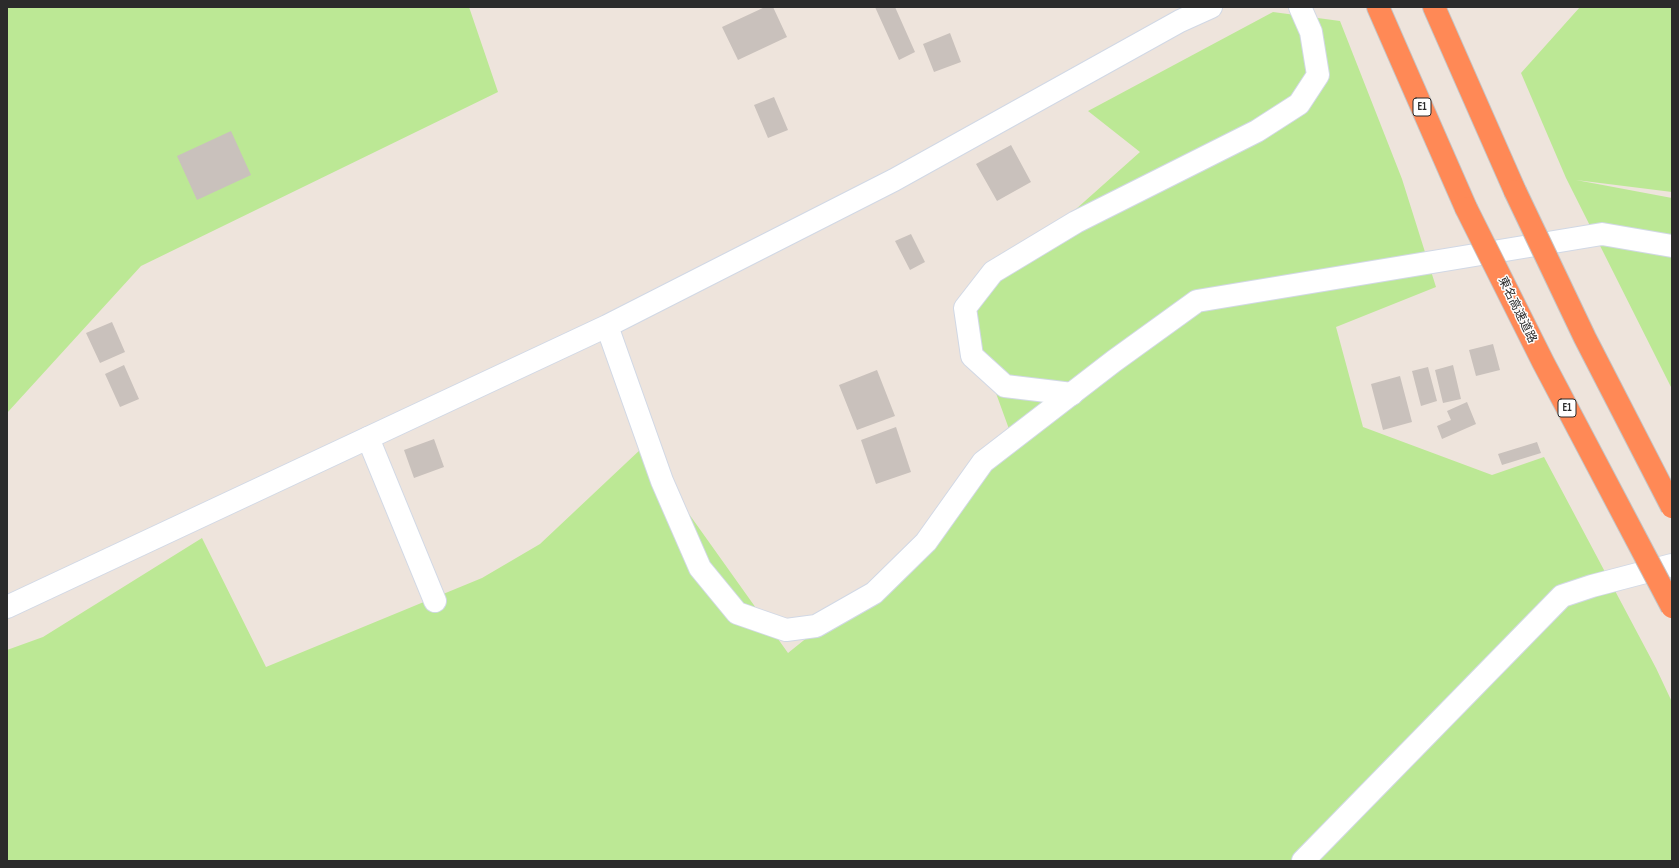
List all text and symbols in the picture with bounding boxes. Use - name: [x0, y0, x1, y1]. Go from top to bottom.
- road number: E1: [1413, 98, 1431, 116]
- street label: 東名高速道路: [1495, 274, 1539, 346]
- road number: E1: [1558, 399, 1576, 417]

